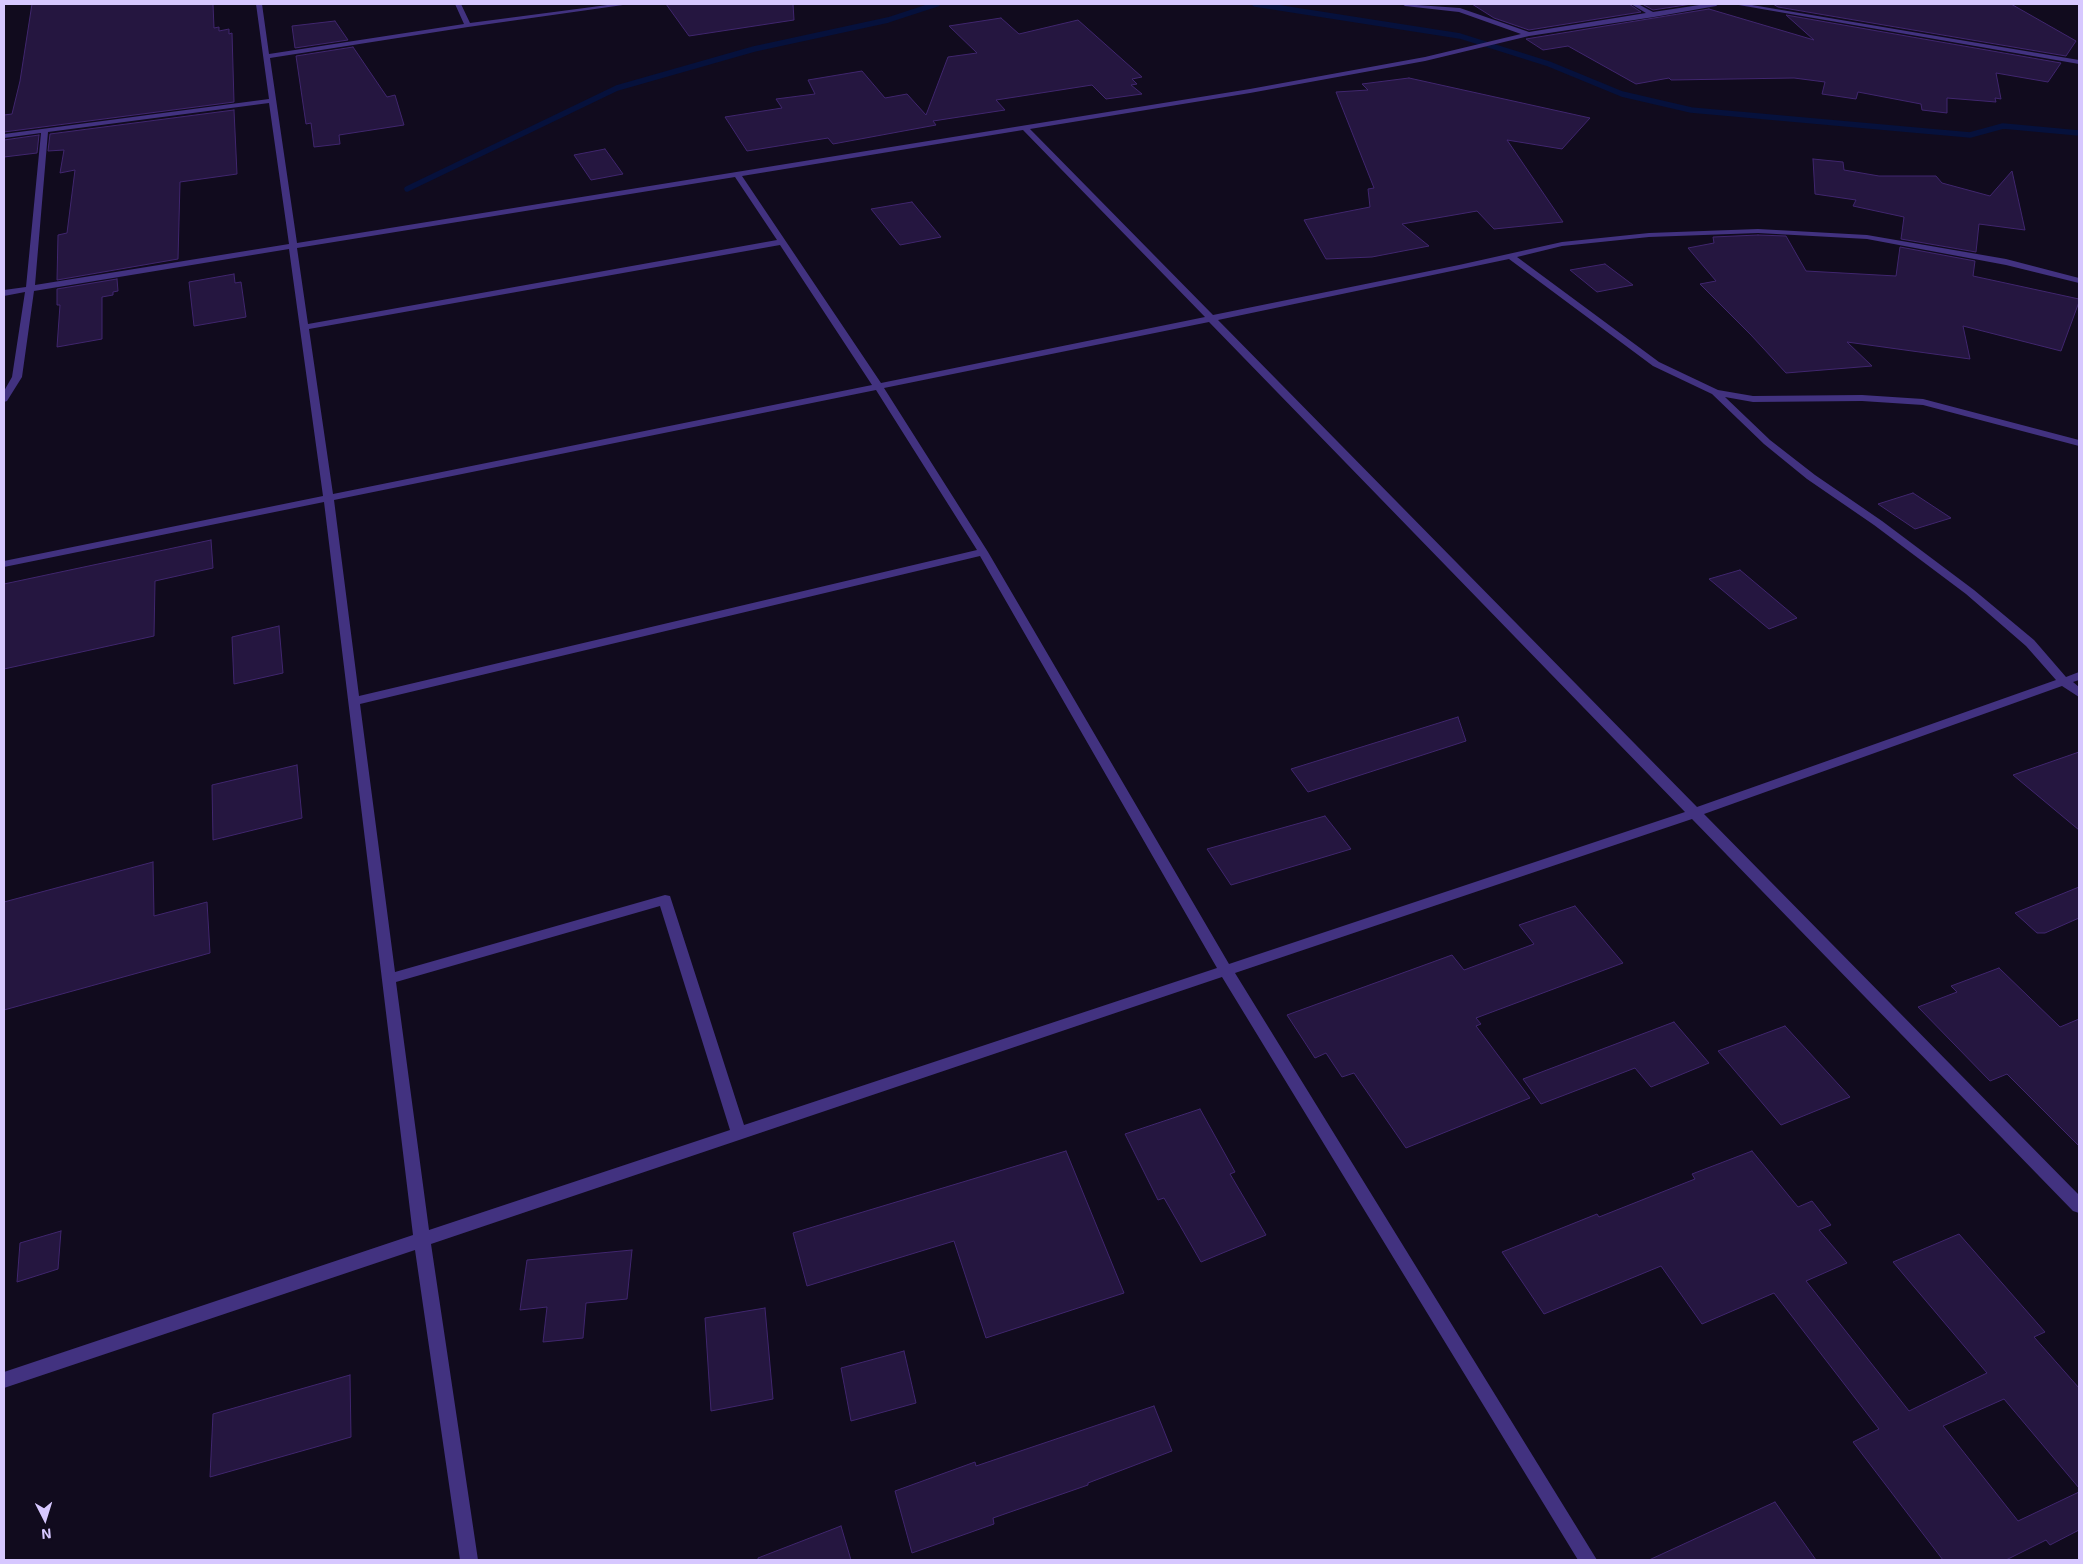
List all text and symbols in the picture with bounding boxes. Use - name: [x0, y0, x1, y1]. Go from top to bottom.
- north arrow: [20, 1494, 70, 1544]
- text: N: [41, 1526, 52, 1543]

